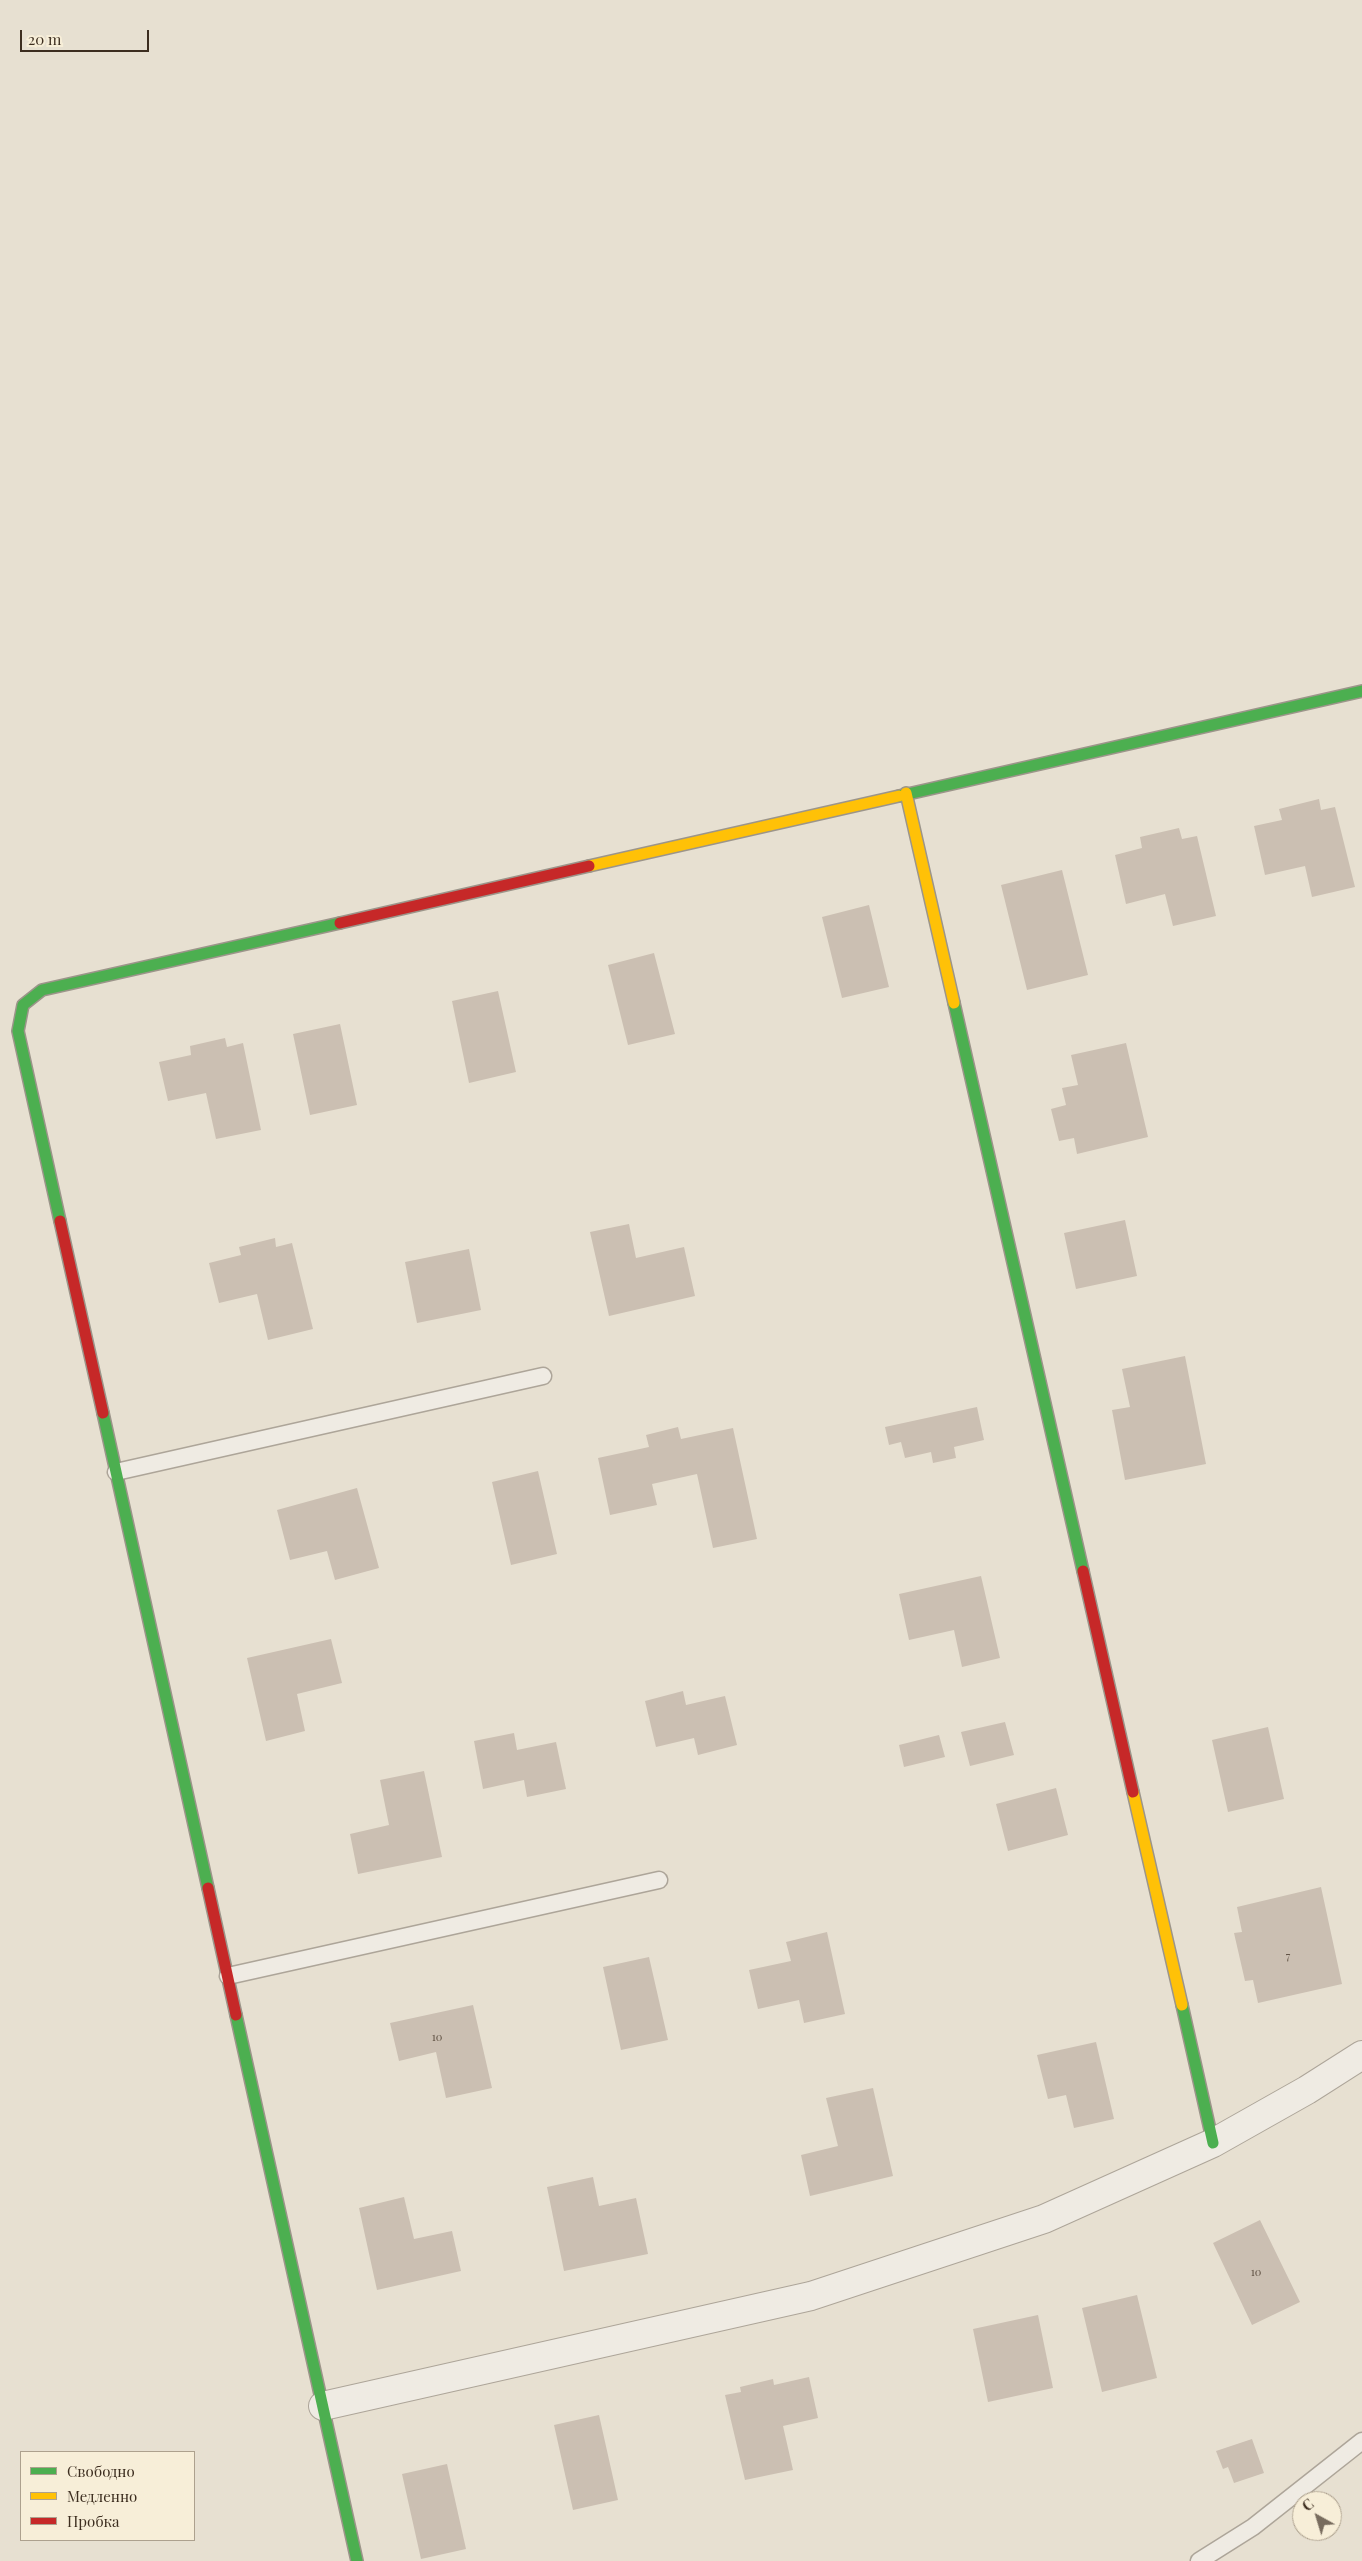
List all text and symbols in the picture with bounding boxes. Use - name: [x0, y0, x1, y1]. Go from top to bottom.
- scale bar: [22, 20, 151, 52]
- text: 20 m: [28, 29, 61, 49]
- house number: 7: [1286, 1950, 1290, 1964]
- house number: 10: [432, 2031, 442, 2045]
- house number: 10: [1251, 2266, 1261, 2280]
- legend: [20, 2451, 195, 2541]
- text: Свободно: [67, 2461, 135, 2481]
- text: Медленно: [67, 2486, 137, 2506]
- north arrow: [1292, 2491, 1342, 2541]
- text: С: [1298, 2494, 1318, 2515]
- text: Пробка: [67, 2511, 120, 2531]

